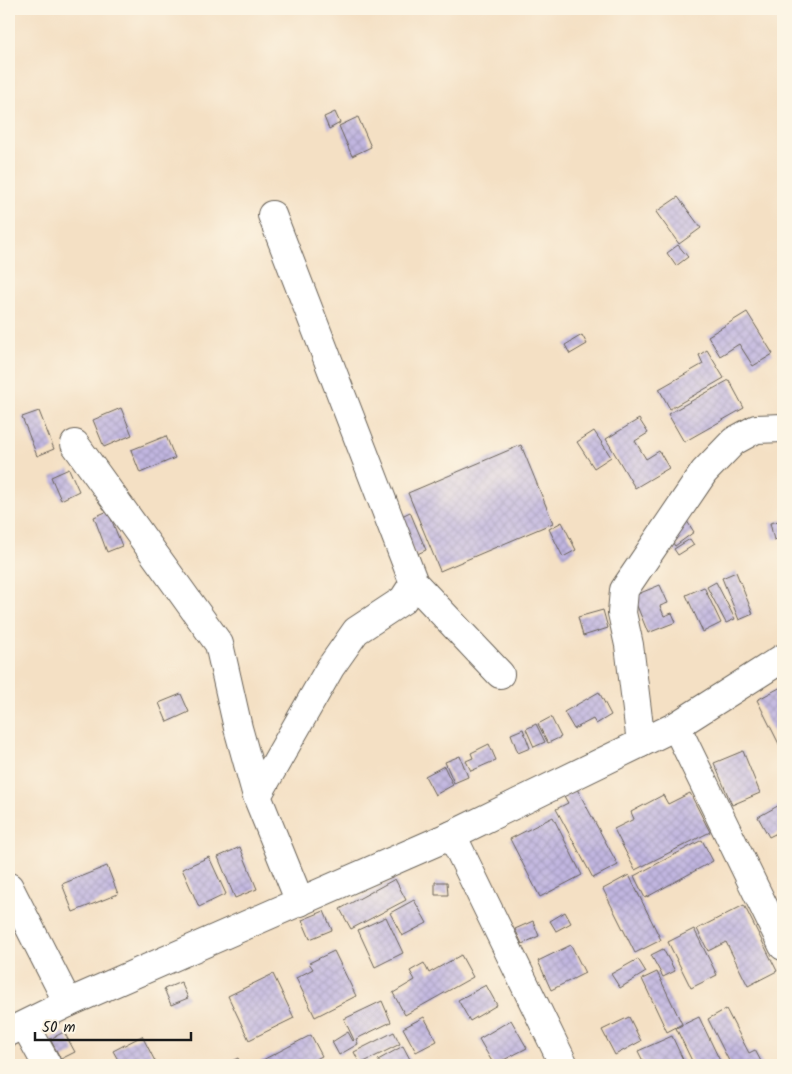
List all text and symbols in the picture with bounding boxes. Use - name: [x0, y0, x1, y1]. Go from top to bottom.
- scale bar: [35, 1009, 191, 1041]
- text: 50 m: [42, 1016, 76, 1040]

